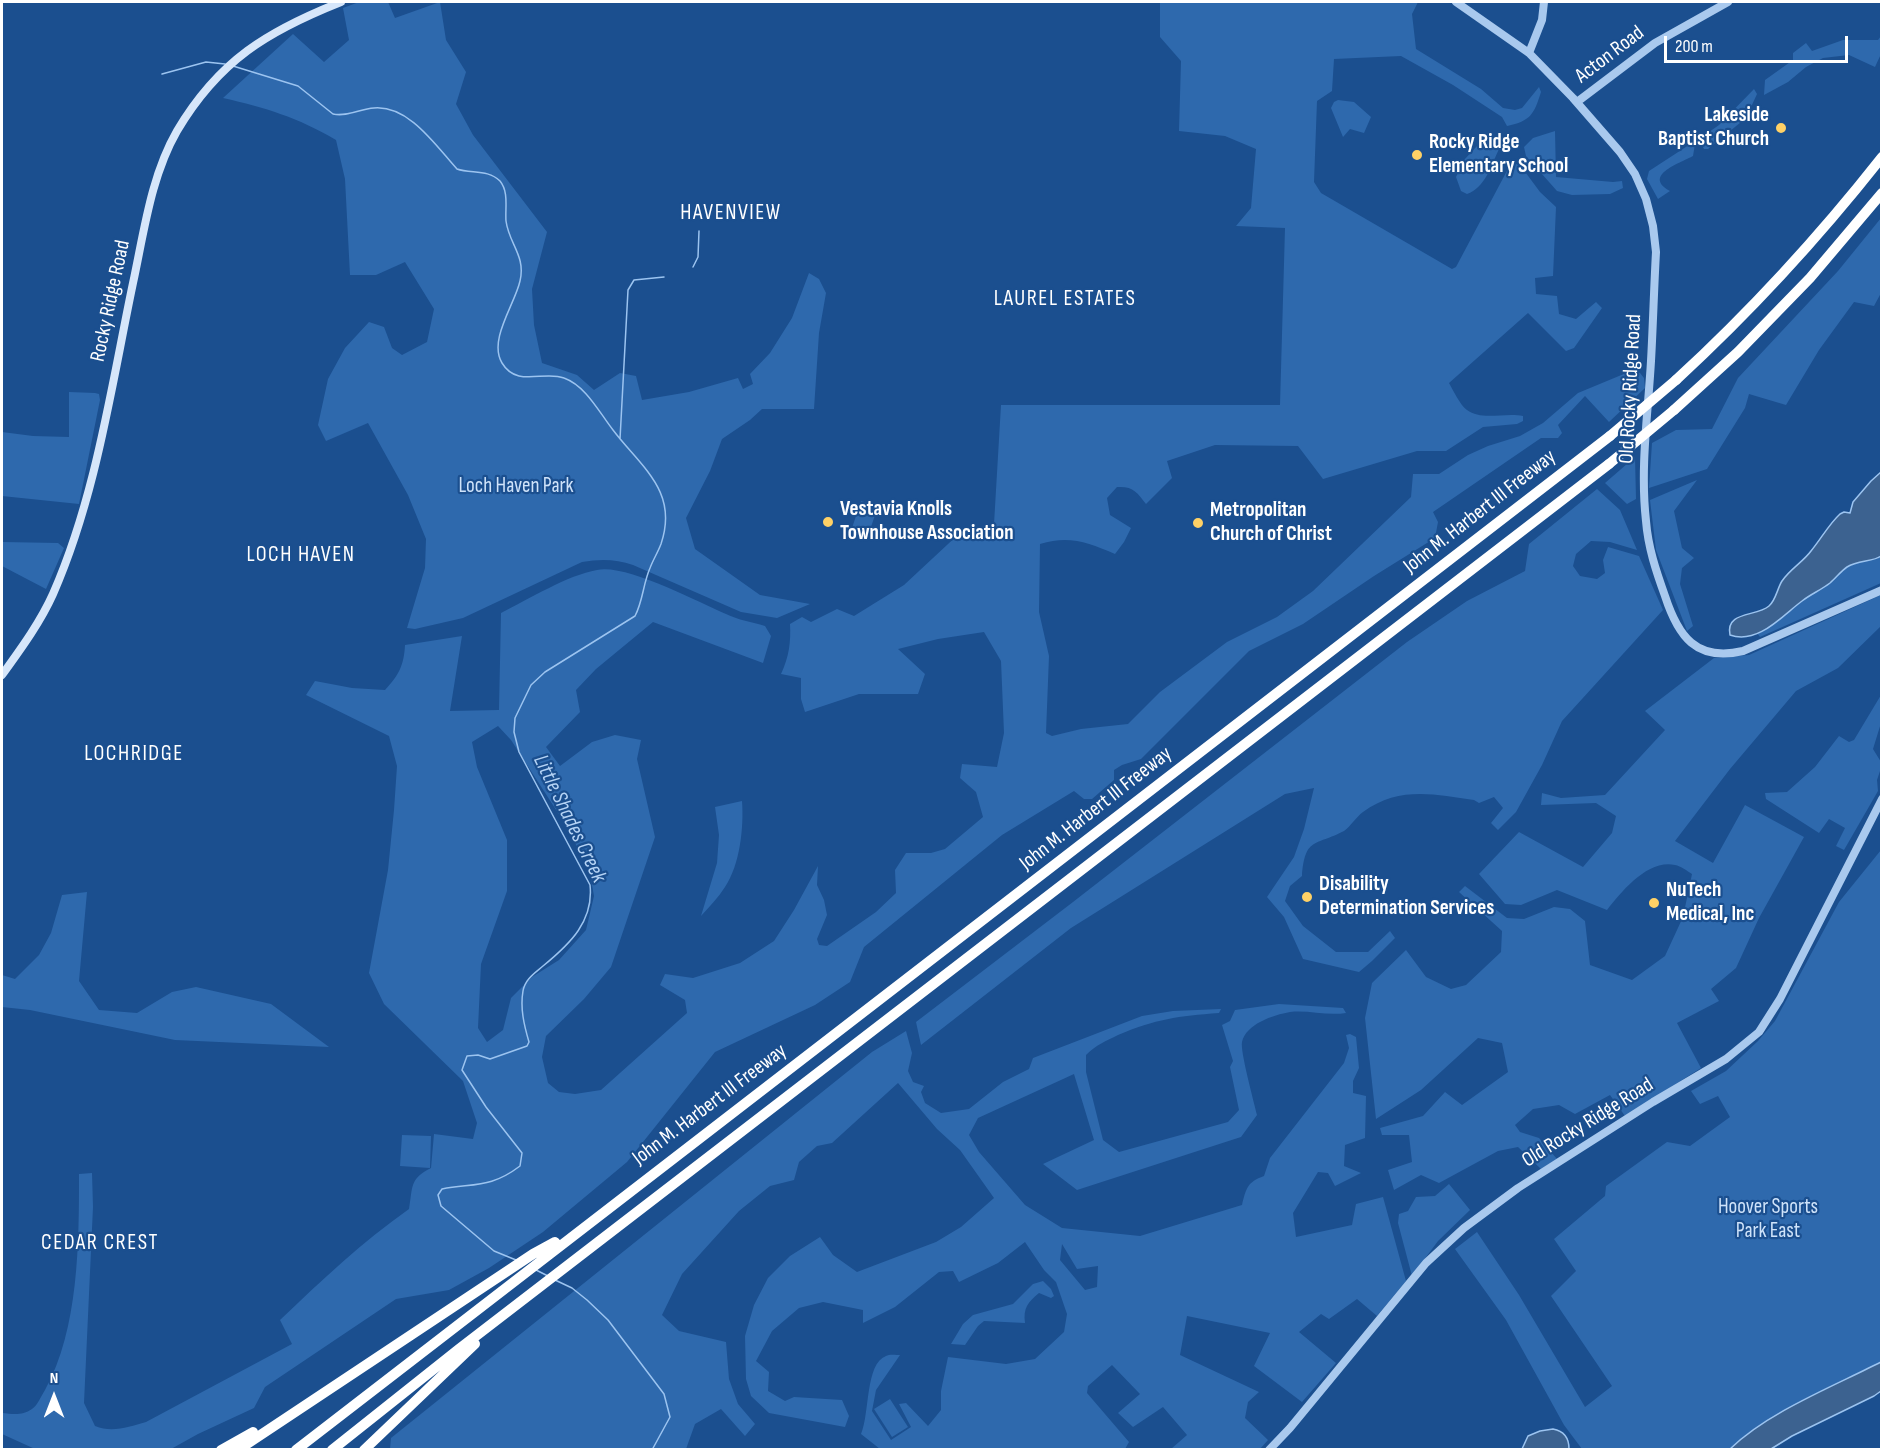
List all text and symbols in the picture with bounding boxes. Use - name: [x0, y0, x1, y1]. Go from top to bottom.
- street label: Acton Road: [1571, 21, 1649, 89]
- scale bar: [1667, 24, 1852, 62]
- text: 200 m: [1675, 36, 1713, 57]
- place label: Lakeside Baptist Church: [1658, 103, 1769, 153]
- marker: Lakeside Baptist Church: [1774, 121, 1788, 135]
- place label: Rocky Ridge Elementary School: [1429, 130, 1568, 180]
- marker: Rocky Ridge Elementary School: [1410, 148, 1424, 162]
- district label: HAVENVIEW: [680, 200, 782, 226]
- street label: Rocky Ridge Road: [86, 238, 136, 364]
- district label: LAUREL ESTATES: [994, 286, 1136, 312]
- street label: Old Rocky Ridge Road: [1614, 314, 1648, 464]
- street label: John M. Harbert III Freeway: [1399, 445, 1561, 579]
- park label: Loch Haven Park: [458, 474, 574, 500]
- place label: Vestavia Knolls Townhouse Association: [840, 497, 1014, 547]
- place label: Metropolitan Church of Christ: [1210, 498, 1332, 548]
- marker: Vestavia Knolls Townhouse Association: [821, 515, 835, 529]
- marker: Metropolitan Church of Christ: [1191, 516, 1205, 530]
- district label: LOCH HAVEN: [246, 542, 356, 568]
- district label: LOCHRIDGE: [84, 741, 184, 767]
- street label: John M. Harbert III Freeway: [1015, 742, 1177, 876]
- water label: Little Shades Creek: [527, 751, 611, 887]
- place label: Disability Determination Services: [1319, 872, 1494, 922]
- place label: NuTech Medical, Inc: [1666, 878, 1754, 928]
- marker: Disability Determination Services: [1300, 890, 1314, 904]
- marker: NuTech Medical, Inc: [1647, 896, 1661, 910]
- street label: John M. Harbert III Freeway: [628, 1039, 792, 1171]
- street label: Old Rocky Ridge Road: [1518, 1073, 1658, 1173]
- park label: Hoover Sports Park East: [1718, 1195, 1818, 1245]
- district label: CEDAR CREST: [41, 1230, 159, 1256]
- north arrow: [24, 1367, 84, 1427]
- text: N: [50, 1369, 58, 1388]

